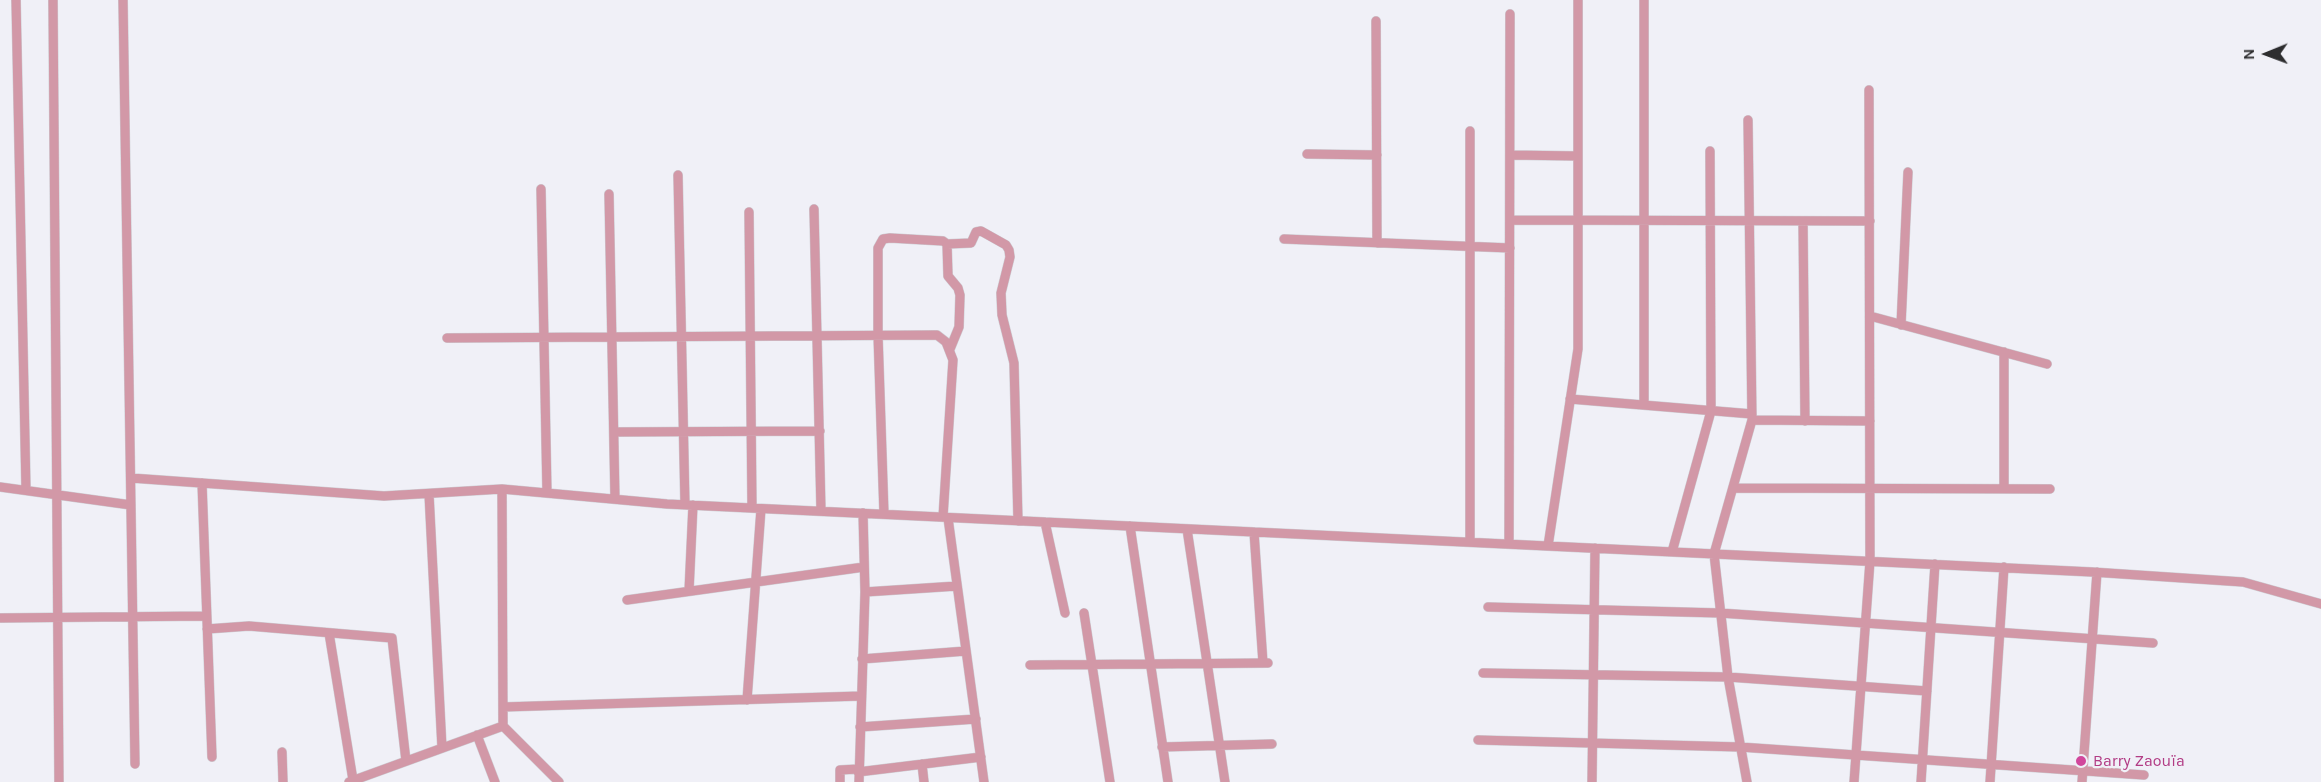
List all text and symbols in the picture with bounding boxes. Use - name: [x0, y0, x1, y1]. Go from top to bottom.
- north arrow: [2237, 24, 2297, 84]
- text: N: [2239, 48, 2258, 60]
- place label: Barry Zaouïa: [2093, 751, 2185, 771]
- marker: Barry Zaouïa: [2074, 754, 2088, 768]

